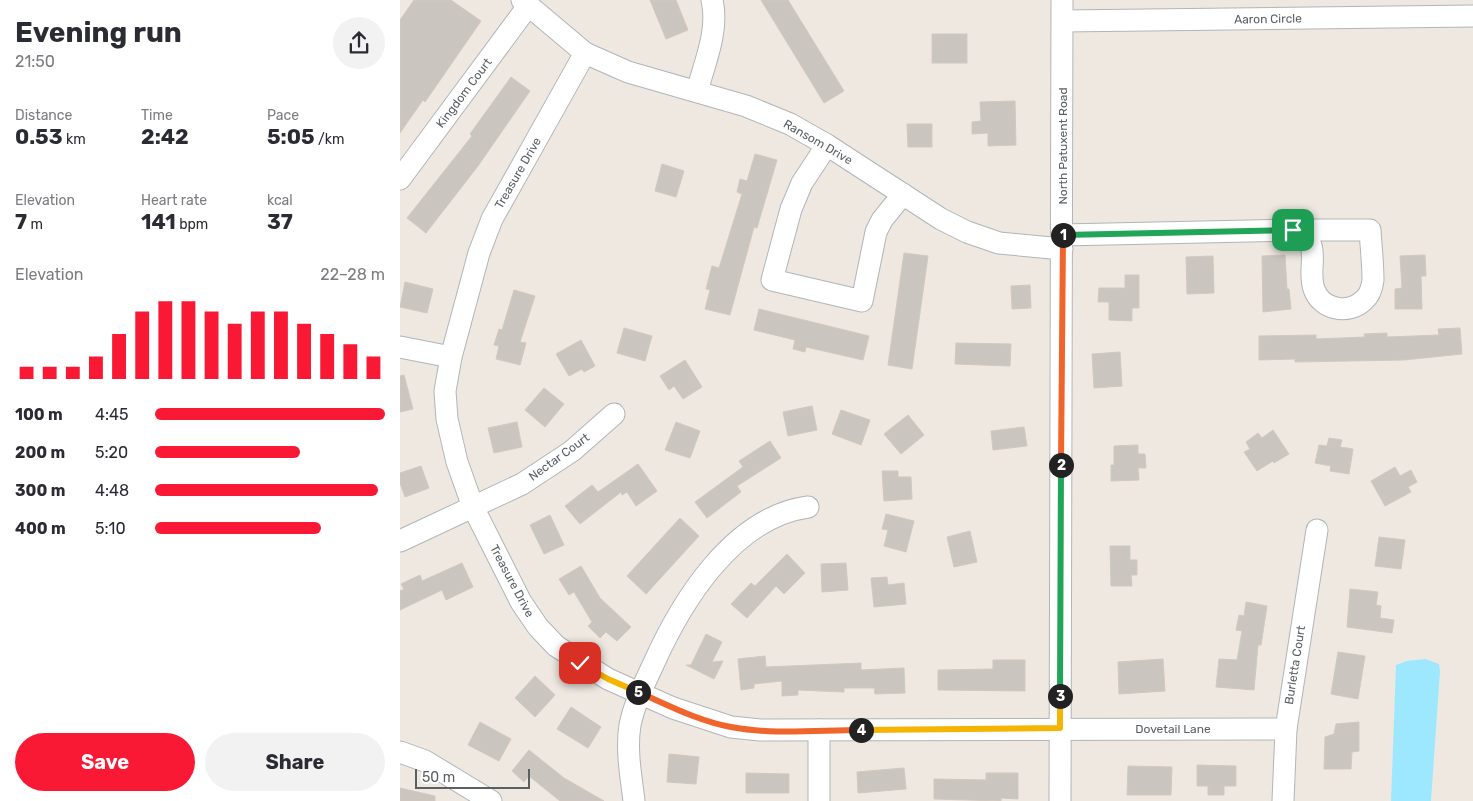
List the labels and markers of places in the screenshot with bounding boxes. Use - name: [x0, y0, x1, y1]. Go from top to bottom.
- pin: [1272, 209, 1314, 251]
- pin: 1: [1050, 222, 1076, 248]
- pin: 2: [1048, 452, 1074, 478]
- pin: [559, 642, 601, 684]
- pin: 5: [626, 680, 650, 704]
- pin: 3: [1048, 684, 1072, 708]
- pin: 4: [848, 718, 874, 742]

